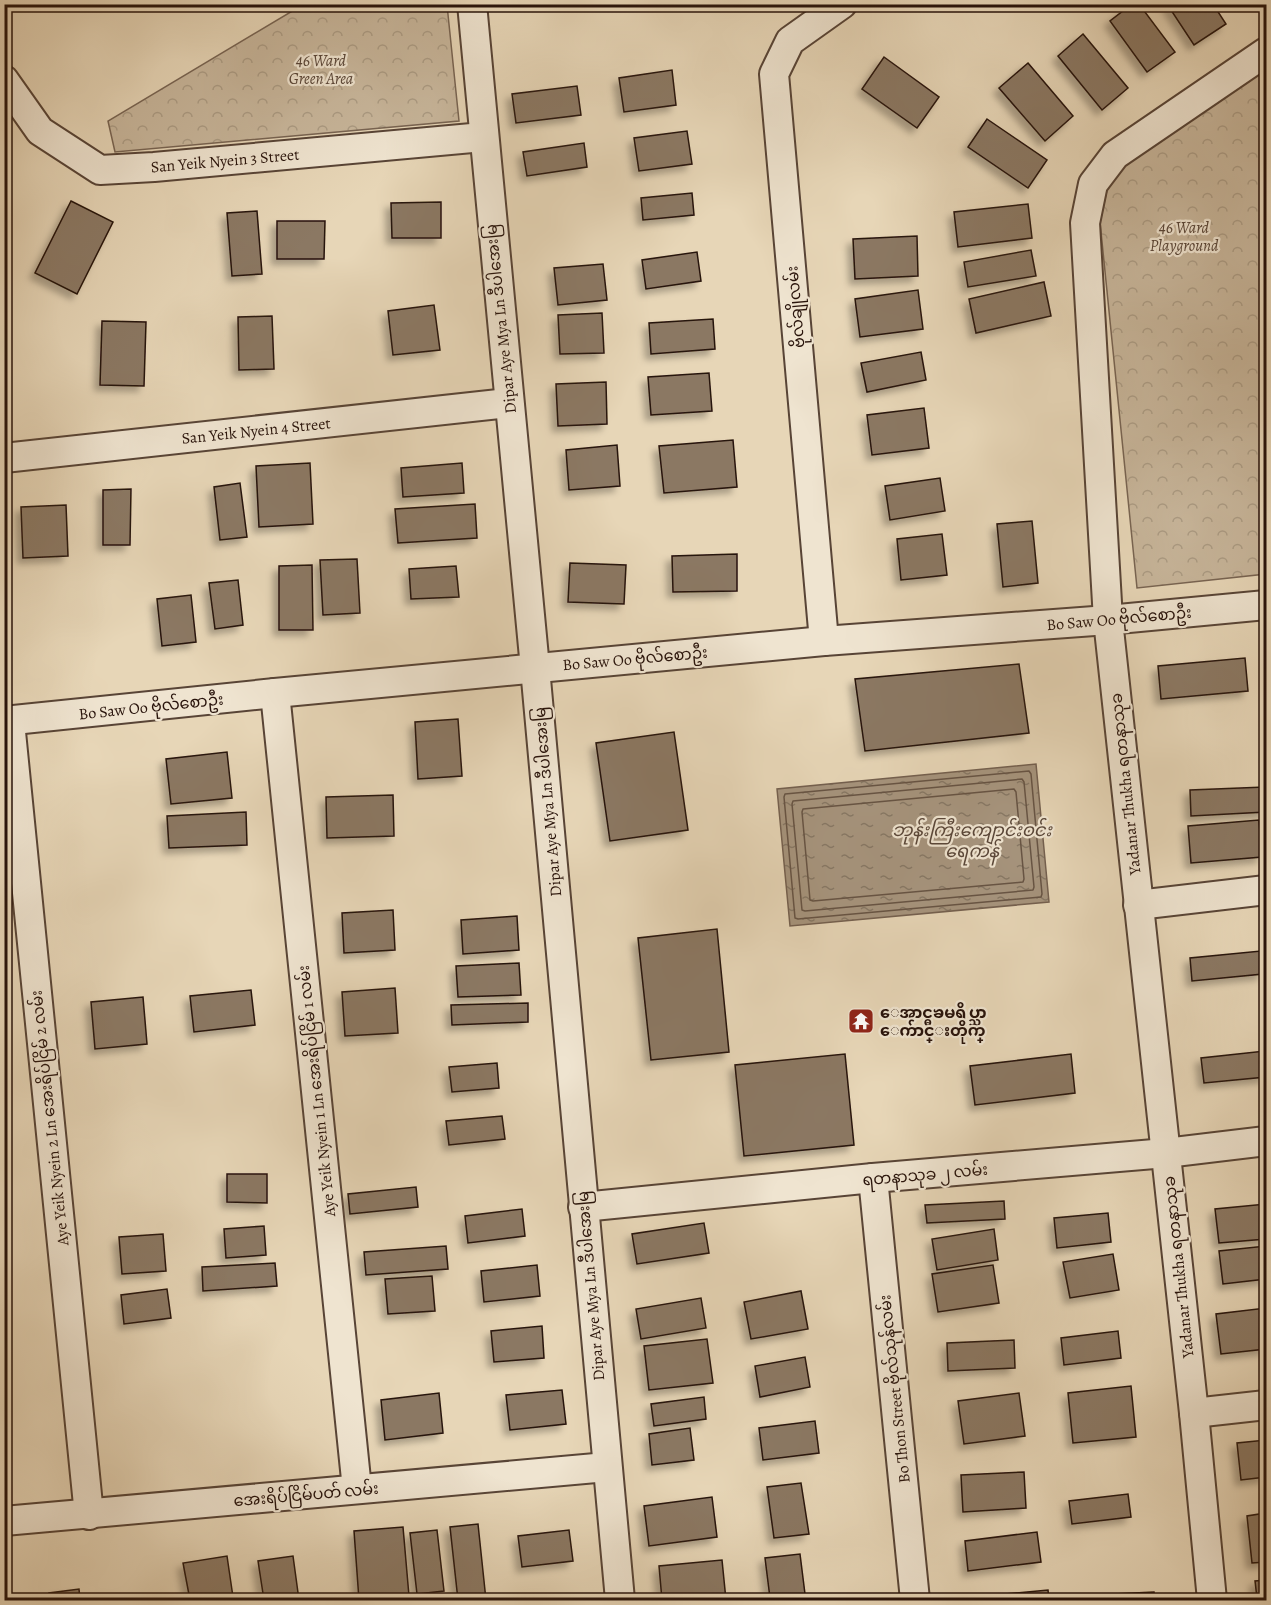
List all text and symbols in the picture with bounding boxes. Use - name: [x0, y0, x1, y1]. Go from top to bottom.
- park label: 46 Ward Green Area: [289, 50, 354, 90]
- street label: San Yeik Nyein 3 Street: [150, 144, 300, 178]
- park label: 46 Ward Playground: [1150, 217, 1219, 257]
- street label: Dipar Aye Mya Ln ဒီပါအေးမြ: [479, 223, 524, 415]
- street label: ဗိုလ်ချိုလမ်း: [780, 265, 814, 349]
- street label: San Yeik Nyein 4 Street: [181, 412, 332, 450]
- street label: Bo Saw Oo ဗိုလ်စောဦး: [1046, 601, 1193, 639]
- street label: Bo Saw Oo ဗိုလ်စောဦး: [562, 641, 709, 679]
- street label: Bo Saw Oo ဗိုလ်စောဦး: [78, 687, 225, 729]
- street label: Yadanar Thukha ရတနာသုခ: [1106, 692, 1150, 877]
- street label: Dipar Aye Mya Ln ဒီပါအေးမြ: [528, 706, 569, 898]
- water label: ဘုန်းကြီးကျောင်းဝင်း ရေကန်: [892, 817, 1053, 866]
- street label: Aye Yeik Nyein 1 Ln အေးရိပ်ငြိမ် 1 လမ်း: [292, 964, 343, 1219]
- street label: Aye Yeik Nyein 2 Ln အေးရိပ်ငြိမ် 2 လမ်း: [25, 989, 76, 1248]
- place label: ေအာင္ဓၶမရိပ္သာ ေက်ာင္းတိုက္: [880, 1002, 987, 1044]
- temple icon: ေအာင္ဓၶမရိပ္သာ ေက်ာင္းတိုက္: [846, 1006, 876, 1036]
- street label: ရတနာသုခ ၂ လမ်း: [861, 1158, 989, 1194]
- street label: Yadanar Thukha ရတနာသုခ: [1159, 1175, 1203, 1360]
- street label: Dipar Aye Mya Ln ဒီပါအေးမြ: [571, 1190, 612, 1382]
- street label: Bo Thon Street ဗိုလ်သုန်လမ်း: [873, 1293, 919, 1484]
- street label: အေးရိပ်ငြိမ်ပတ် လမ်း: [233, 1477, 380, 1514]

